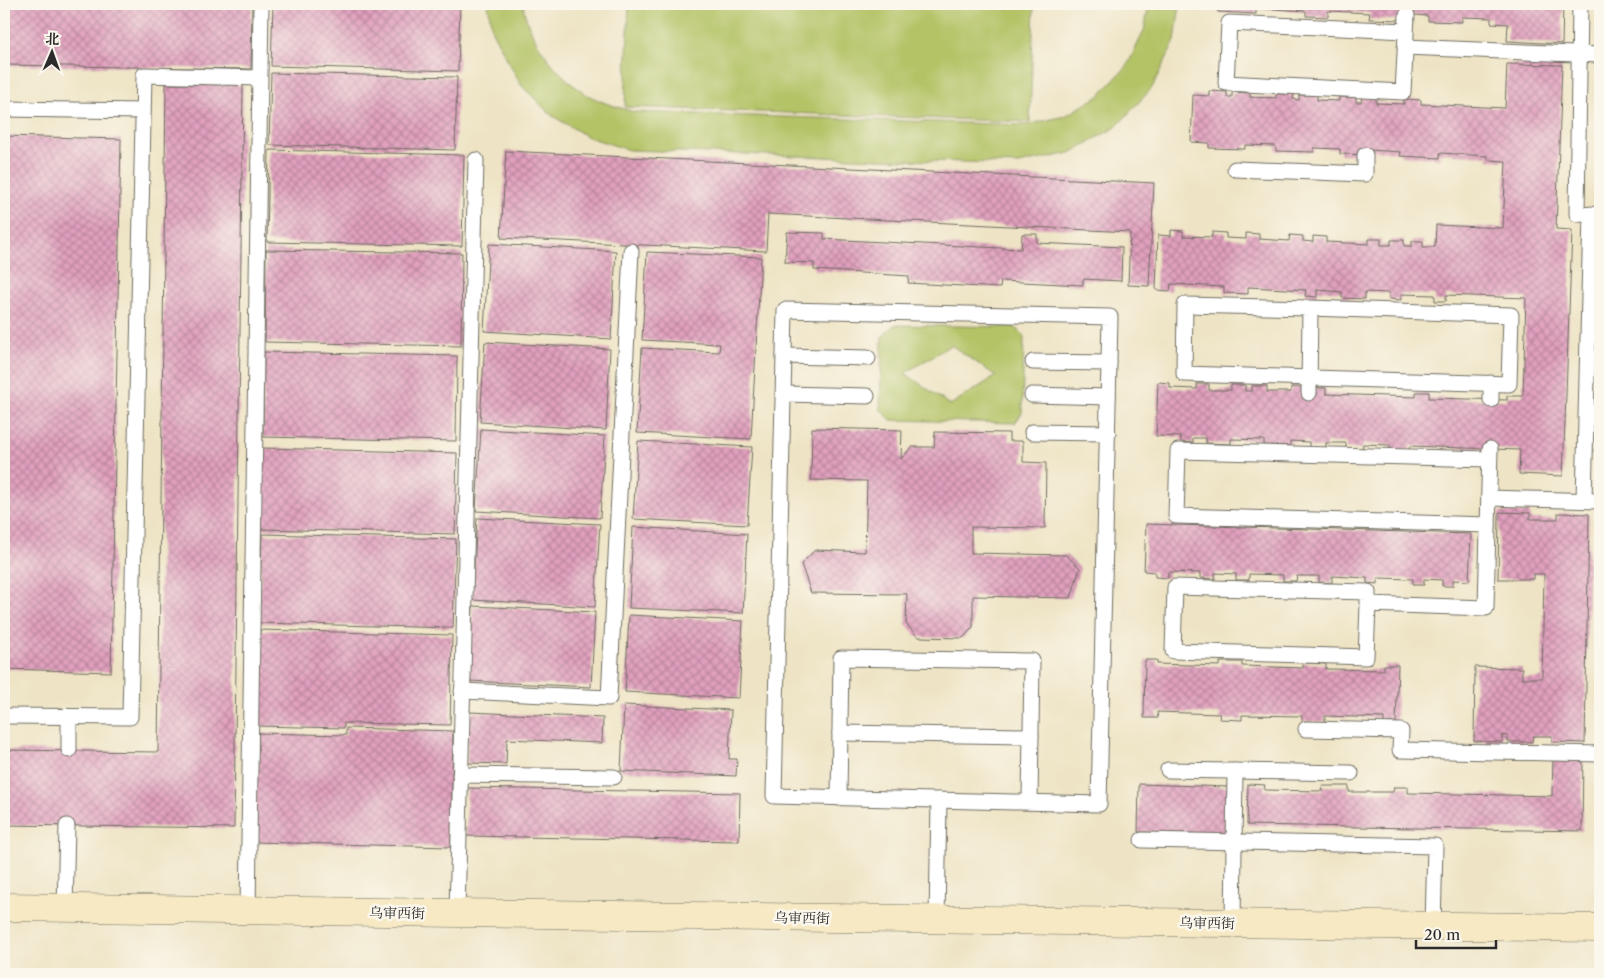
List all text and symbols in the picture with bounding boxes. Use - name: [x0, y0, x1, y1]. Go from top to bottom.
- north arrow: [28, 28, 78, 78]
- text: 北: [45, 30, 60, 48]
- street label: 乌审西街: [369, 904, 425, 922]
- street label: 乌审西街: [774, 909, 830, 927]
- street label: 乌审西街: [1179, 914, 1235, 932]
- scale bar: [1416, 918, 1496, 950]
- text: 20 m: [1424, 925, 1460, 944]

